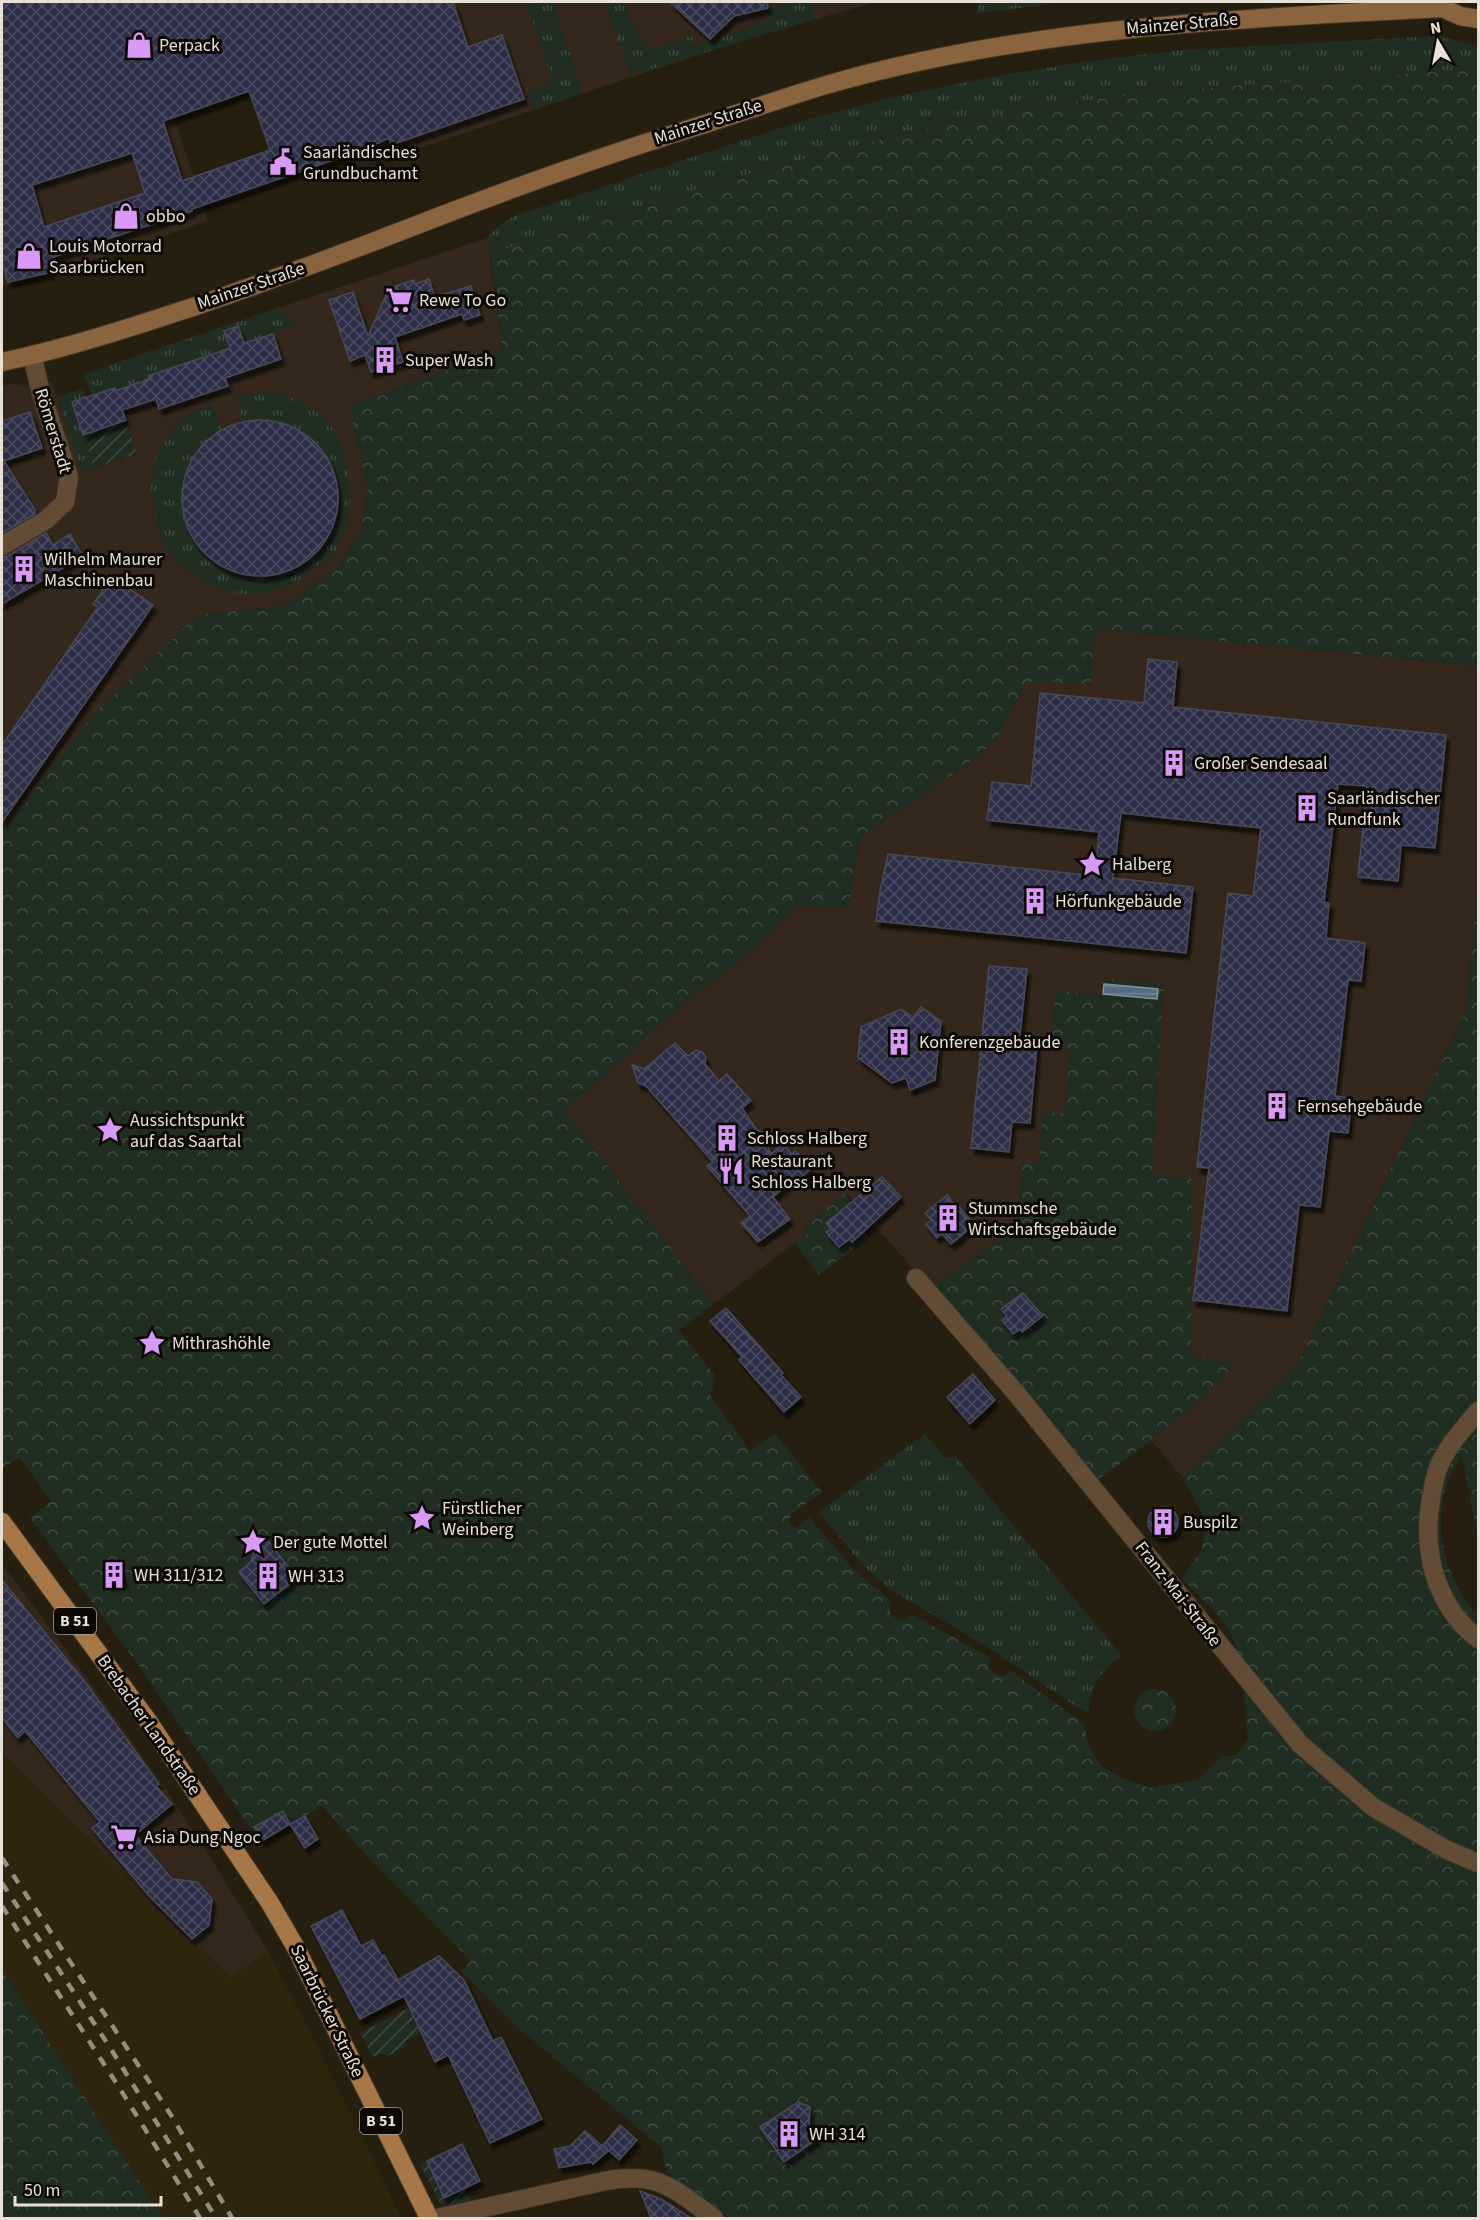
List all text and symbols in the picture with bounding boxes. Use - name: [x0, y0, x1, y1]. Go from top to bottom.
- street label: Mainzer Straße: [1125, 7, 1239, 41]
- north arrow: [1408, 12, 1468, 72]
- text: N: [1428, 16, 1443, 40]
- shop icon: Perpack: [124, 30, 154, 60]
- place label: Perpack: [159, 33, 220, 58]
- street label: Mainzer Straße: [651, 93, 765, 151]
- place label: Saarländisches Grundbuchamt: [303, 140, 418, 186]
- public building icon: Saarländisches Grundbuchamt: [268, 147, 298, 177]
- shop icon: obbo: [111, 201, 141, 231]
- place label: obbo: [146, 204, 185, 229]
- place label: Louis Motorrad Saarbrücken: [49, 234, 162, 280]
- shop icon: Louis Motorrad Saarbrücken: [14, 241, 44, 271]
- street label: Mainzer Straße: [194, 256, 308, 316]
- supermarket icon: Rewe To Go: [384, 285, 414, 315]
- place label: Rewe To Go: [419, 288, 506, 313]
- building icon: Super Wash: [370, 345, 400, 375]
- place label: Super Wash: [405, 348, 493, 373]
- street label: Römerstadt: [28, 385, 78, 477]
- place label: Wilhelm Maurer Maschinenbau: [44, 547, 163, 593]
- building icon: Wilhelm Maurer Maschinenbau: [9, 554, 39, 584]
- building icon: Großer Sendesaal: [1159, 748, 1189, 778]
- place label: Großer Sendesaal: [1194, 751, 1328, 776]
- place label: Saarländischer Rundfunk: [1327, 786, 1440, 832]
- building icon: Saarländischer Rundfunk: [1292, 793, 1322, 823]
- place icon: Halberg: [1077, 849, 1107, 879]
- place label: Halberg: [1112, 852, 1171, 877]
- building icon: Hörfunkgebäude: [1020, 886, 1050, 916]
- place label: Hörfunkgebäude: [1055, 889, 1182, 914]
- building icon: Konferenzgebäude: [884, 1027, 914, 1057]
- place label: Konferenzgebäude: [919, 1030, 1061, 1055]
- building icon: Fernsehgebäude: [1262, 1091, 1292, 1121]
- place label: Fernsehgebäude: [1297, 1094, 1422, 1119]
- place label: Aussichtspunkt auf das Saartal: [130, 1108, 245, 1154]
- place icon: Aussichtspunkt auf das Saartal: [95, 1115, 125, 1145]
- building icon: Schloss Halberg: [712, 1123, 742, 1153]
- place label: Schloss Halberg: [747, 1126, 867, 1151]
- place label: Restaurant Schloss Halberg: [751, 1149, 871, 1195]
- restaurant icon: Restaurant Schloss Halberg: [716, 1156, 746, 1186]
- place label: Stummsche Wirtschaftsgebäude: [968, 1196, 1117, 1242]
- building icon: Stummsche Wirtschaftsgebäude: [933, 1203, 963, 1233]
- place icon: Mithrashöhle: [137, 1328, 167, 1358]
- place label: Mithrashöhle: [172, 1331, 271, 1356]
- place label: Fürstlicher Weinberg: [442, 1496, 523, 1542]
- place icon: Fürstlicher Weinberg: [407, 1503, 437, 1533]
- building icon: Buspilz: [1148, 1507, 1178, 1537]
- place label: Buspilz: [1183, 1510, 1238, 1535]
- place icon: Der gute Mottel: [238, 1527, 268, 1557]
- place label: Der gute Mottel: [273, 1530, 388, 1555]
- street label: Franz-Mai-Straße: [1129, 1536, 1227, 1652]
- building icon: WH 311/312: [99, 1560, 129, 1590]
- building icon: WH 313: [253, 1561, 283, 1591]
- place label: WH 311/312: [134, 1563, 224, 1588]
- place label: WH 313: [288, 1564, 344, 1589]
- road number: B 51: [54, 1608, 96, 1634]
- street label: Brebacher Landstraße: [91, 1650, 207, 1800]
- supermarket icon: Asia Dung Ngoc: [109, 1822, 139, 1852]
- place label: Asia Dung Ngoc: [144, 1825, 261, 1850]
- street label: Saarbrücker Straße: [284, 1940, 370, 2082]
- road number: B 51: [360, 2108, 402, 2134]
- building icon: WH 314: [774, 2119, 804, 2149]
- place label: WH 314: [809, 2122, 865, 2147]
- scale bar: [15, 2169, 160, 2207]
- text: 50 m: [24, 2178, 60, 2203]

